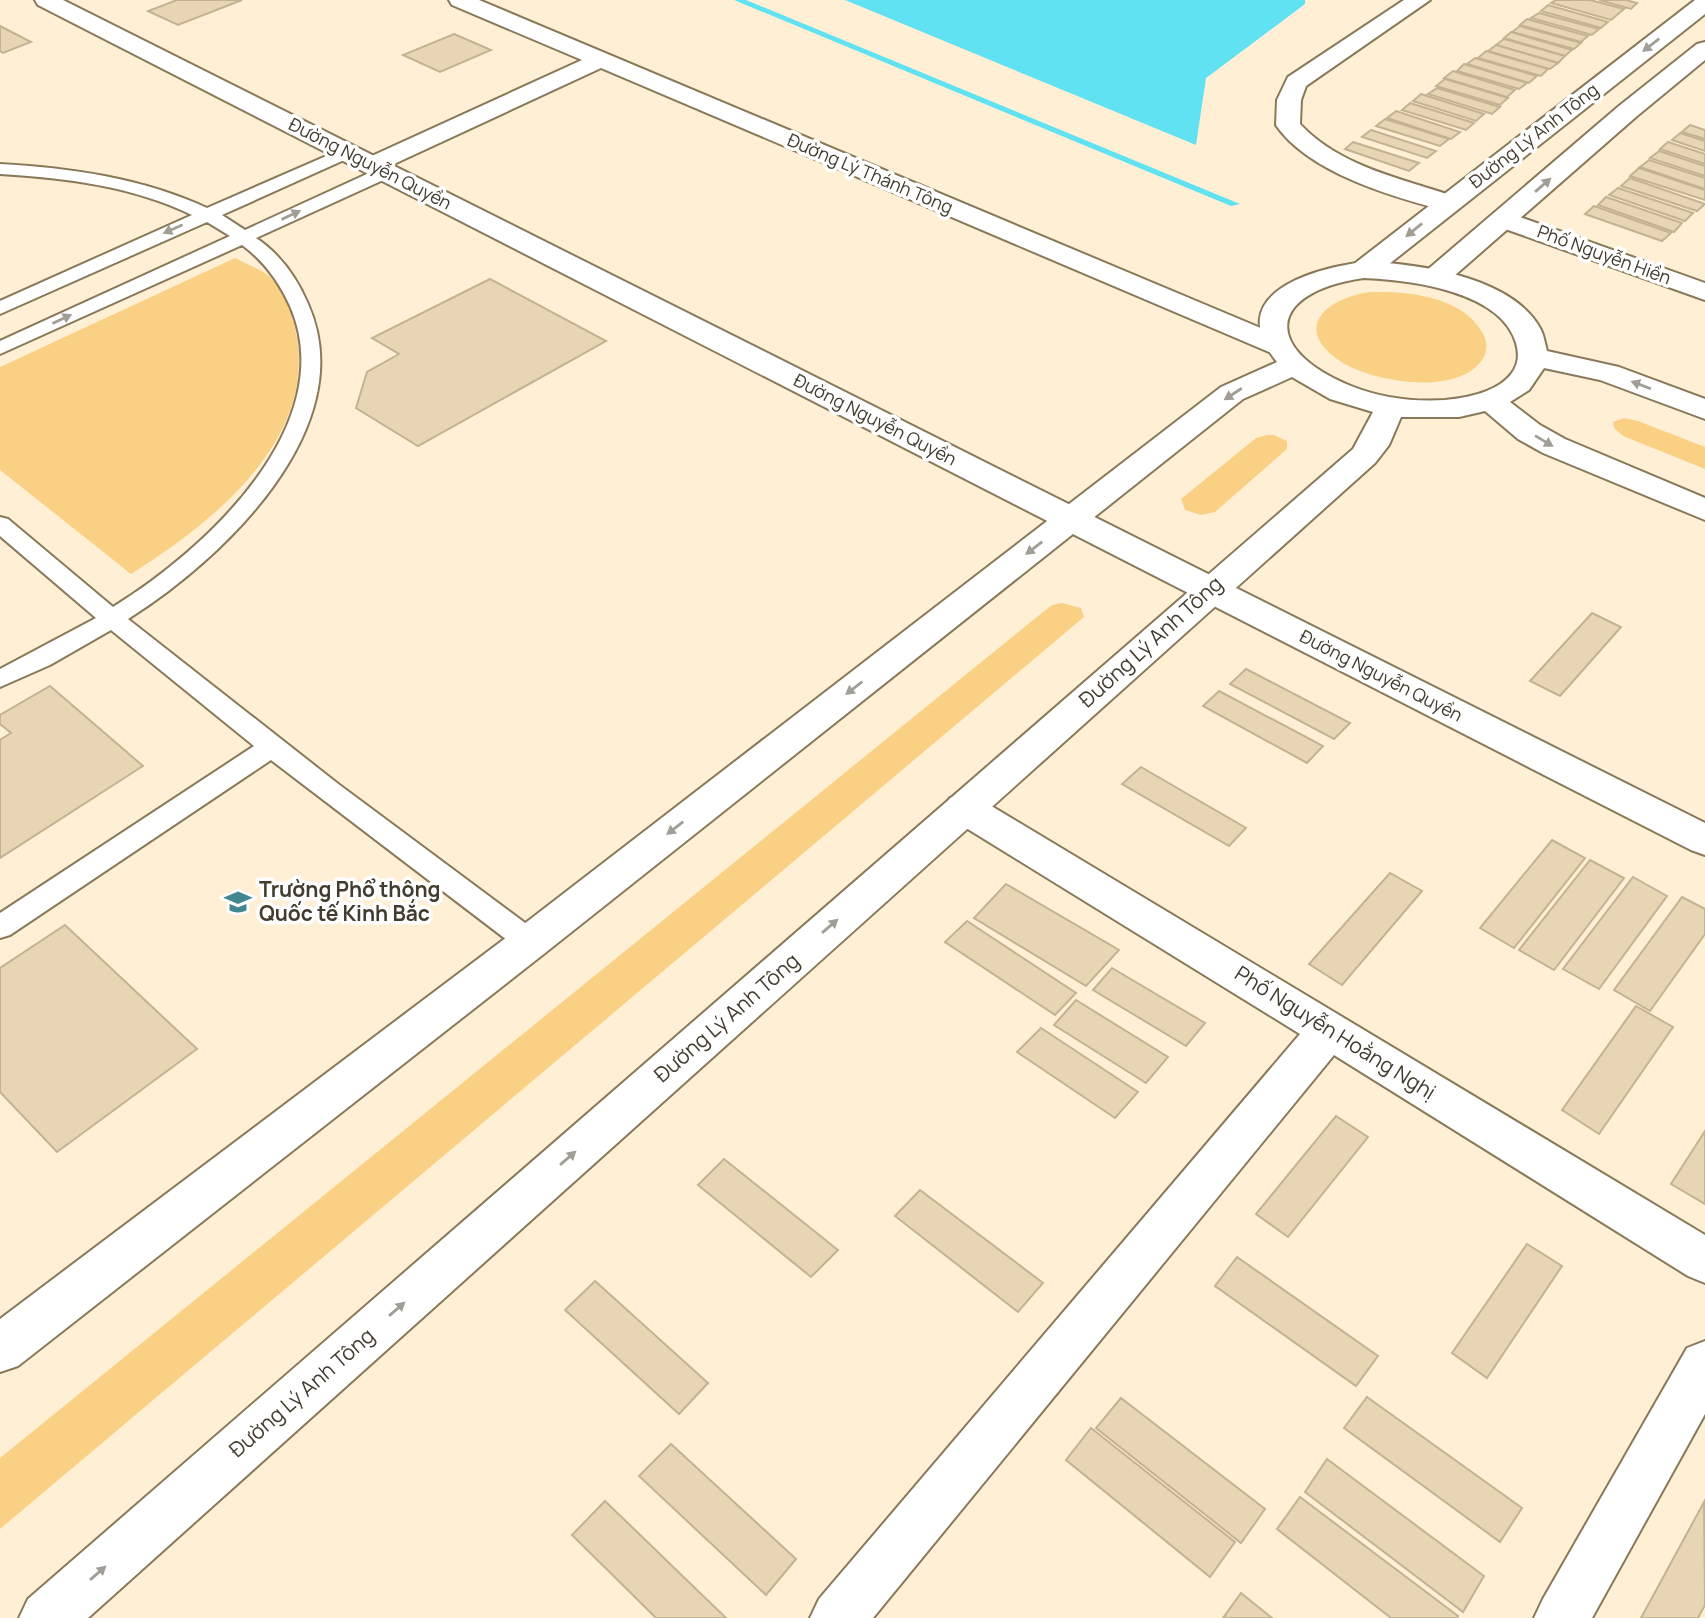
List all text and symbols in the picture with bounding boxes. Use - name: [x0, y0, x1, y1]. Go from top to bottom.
- one-way arrow: [1643, 38, 1661, 53]
- street label: Đường Lý Anh Tông: [1464, 77, 1603, 193]
- street label: Đường Nguyễn Quyền: [285, 112, 456, 215]
- street label: Đường Lý Thánh Tông: [784, 127, 957, 219]
- one-way arrow: [1534, 177, 1552, 193]
- one-way arrow: [281, 209, 302, 220]
- street label: Phố Nguyễn Hiền: [1534, 219, 1675, 289]
- one-way arrow: [163, 223, 183, 235]
- one-way arrow: [1405, 223, 1423, 237]
- one-way arrow: [52, 314, 72, 325]
- street label: Đường Nguyễn Quyền: [790, 368, 961, 471]
- one-way arrow: [1631, 379, 1652, 390]
- one-way arrow: [1223, 387, 1243, 400]
- one-way arrow: [1535, 435, 1554, 447]
- one-way arrow: [1025, 540, 1043, 555]
- street label: Đường Lý Anh Tông: [1073, 569, 1228, 713]
- street label: Đường Nguyễn Quyền: [1296, 624, 1467, 727]
- one-way arrow: [846, 680, 864, 695]
- one-way arrow: [667, 821, 685, 836]
- place label: Trường Phổ thông Quốc tế Kinh Bắc: [259, 875, 441, 927]
- school or university icon: Trường Phổ thông Quốc tế Kinh Bắc: [223, 887, 253, 917]
- one-way arrow: [821, 919, 838, 935]
- street label: Đường Lý Anh Tông: [648, 946, 805, 1088]
- street label: Phố Nguyễn Hoằng Nghị: [1230, 959, 1441, 1106]
- one-way arrow: [559, 1151, 576, 1166]
- one-way arrow: [388, 1301, 406, 1317]
- street label: Đường Lý Anh Tông: [223, 1321, 380, 1463]
- one-way arrow: [89, 1565, 107, 1581]

